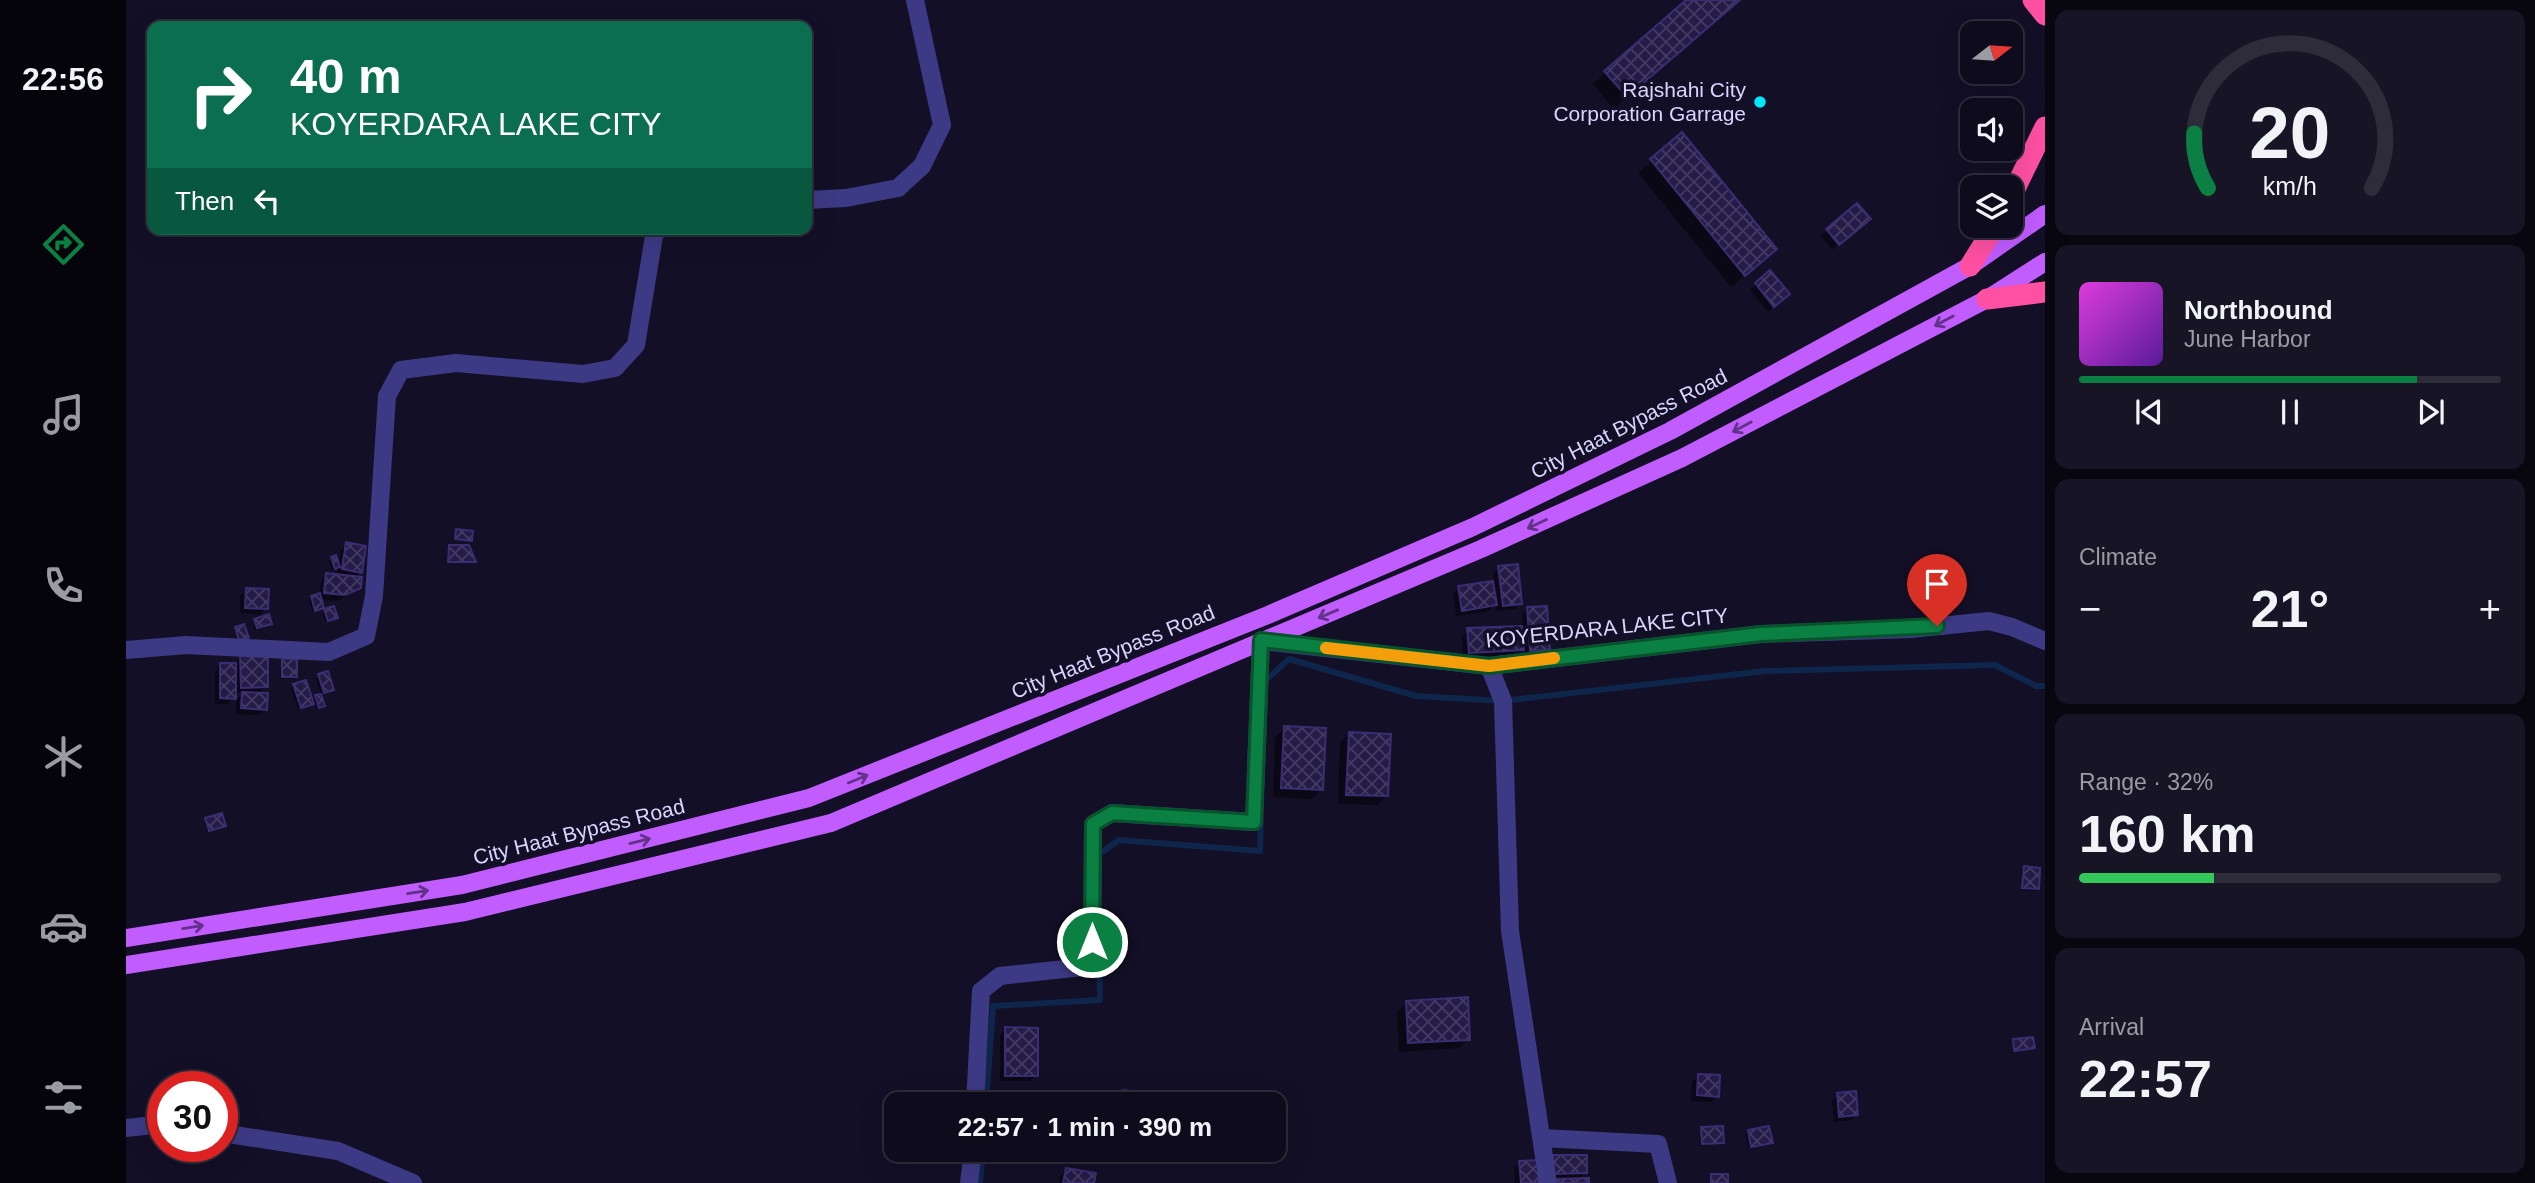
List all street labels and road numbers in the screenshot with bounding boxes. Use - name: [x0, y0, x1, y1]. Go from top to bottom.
- street label: City Haat Bypass Road: [1527, 364, 1731, 483]
- street label: City Haat Bypass Road: [1008, 600, 1218, 703]
- street label: KOYERDARA LAKE CITY: [1484, 603, 1729, 652]
- street label: City Haat Bypass Road: [471, 794, 687, 869]

